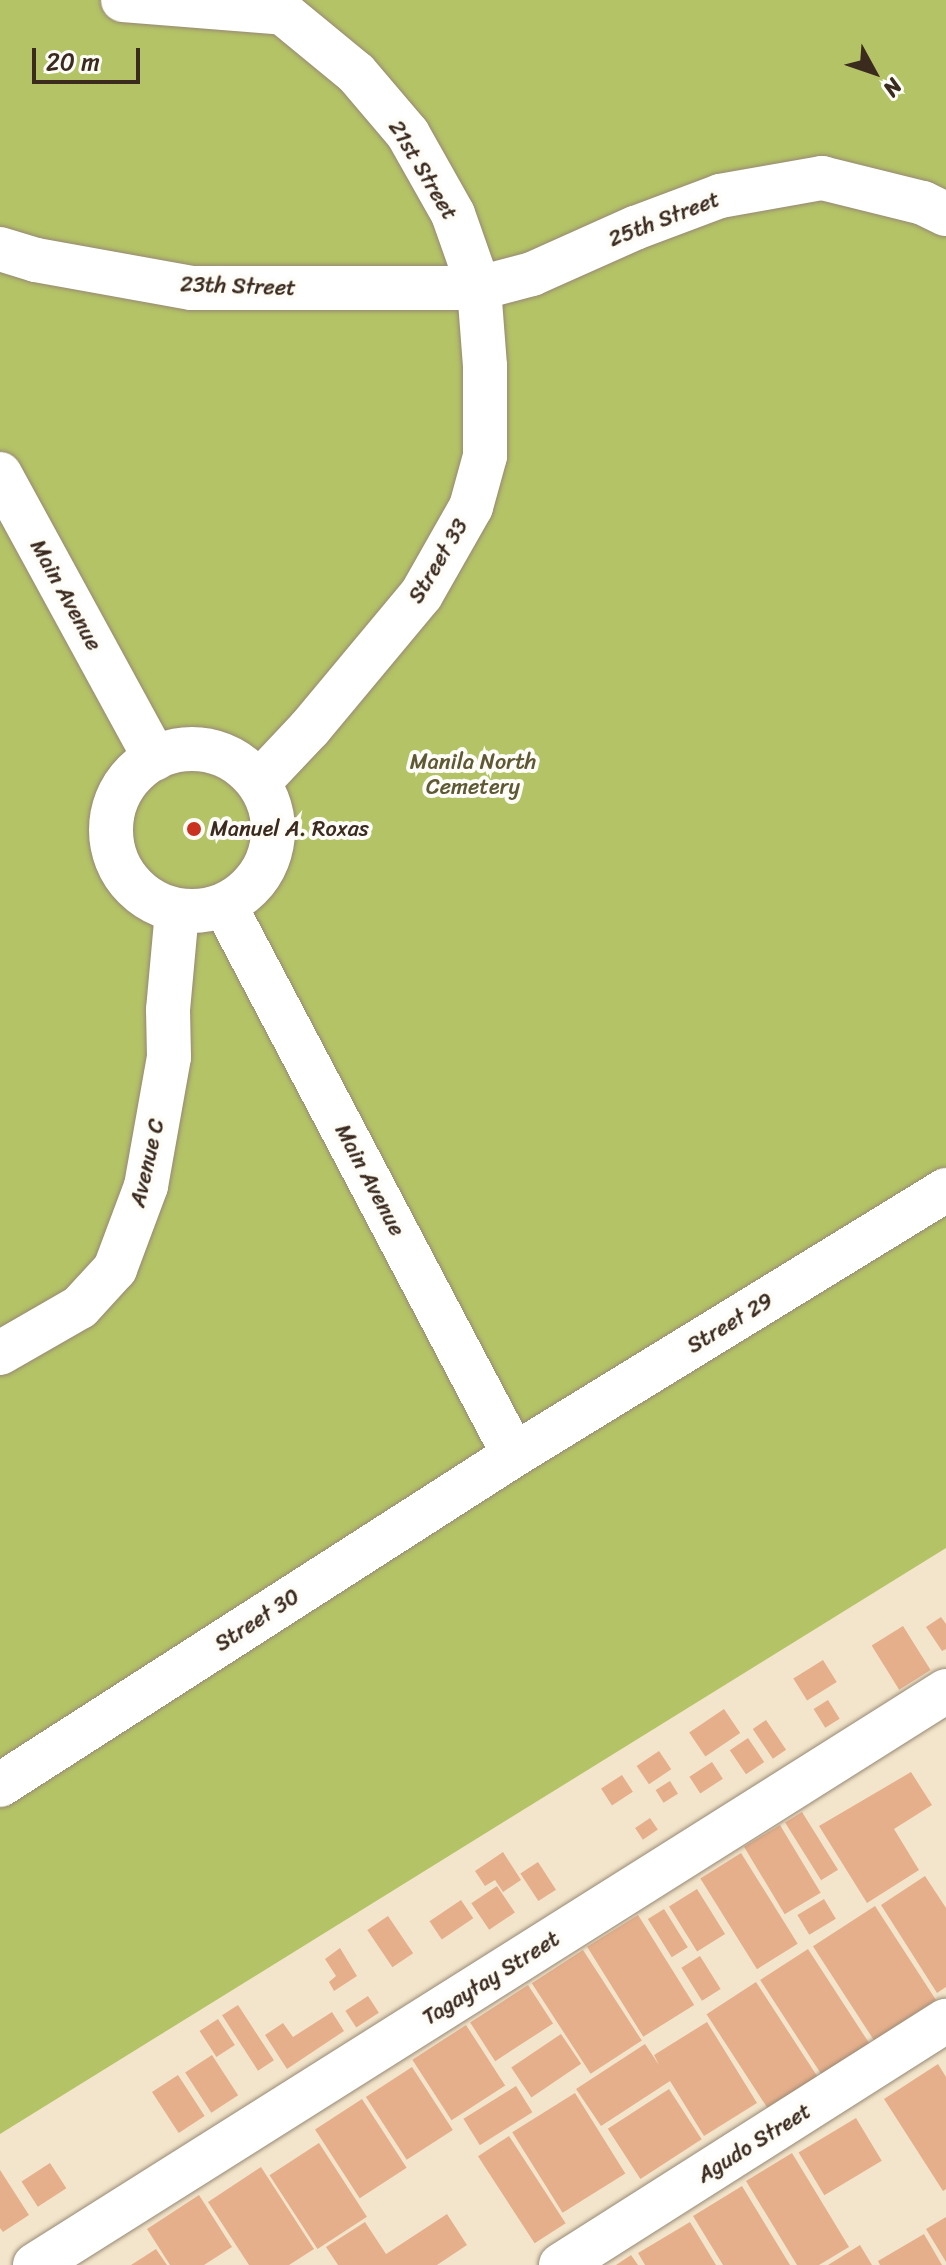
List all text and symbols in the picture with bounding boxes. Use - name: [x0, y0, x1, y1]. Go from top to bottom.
- scale bar: [36, 32, 144, 82]
- north arrow: [834, 32, 914, 112]
- text: 20 m: [46, 41, 100, 83]
- text: N: [873, 69, 913, 106]
- street label: 21st Street: [383, 115, 463, 225]
- street label: 25th Street: [605, 186, 723, 252]
- street label: 23th Street: [180, 271, 296, 301]
- street label: Street 33: [403, 514, 473, 608]
- street label: Main Avenue: [25, 535, 107, 655]
- park label: Manila North Cemetery: [410, 748, 536, 800]
- place label: Manuel A. Roxas: [210, 816, 369, 842]
- marker: Manuel A. Roxas: [185, 820, 203, 838]
- street label: Avenue C: [124, 1116, 170, 1210]
- street label: Main Avenue: [330, 1120, 410, 1240]
- street label: Street 29: [682, 1287, 778, 1359]
- street label: Street 30: [210, 1583, 304, 1657]
- street label: Tagaytay Street: [418, 1926, 564, 2030]
- street label: Agudo Street: [692, 2097, 816, 2189]

